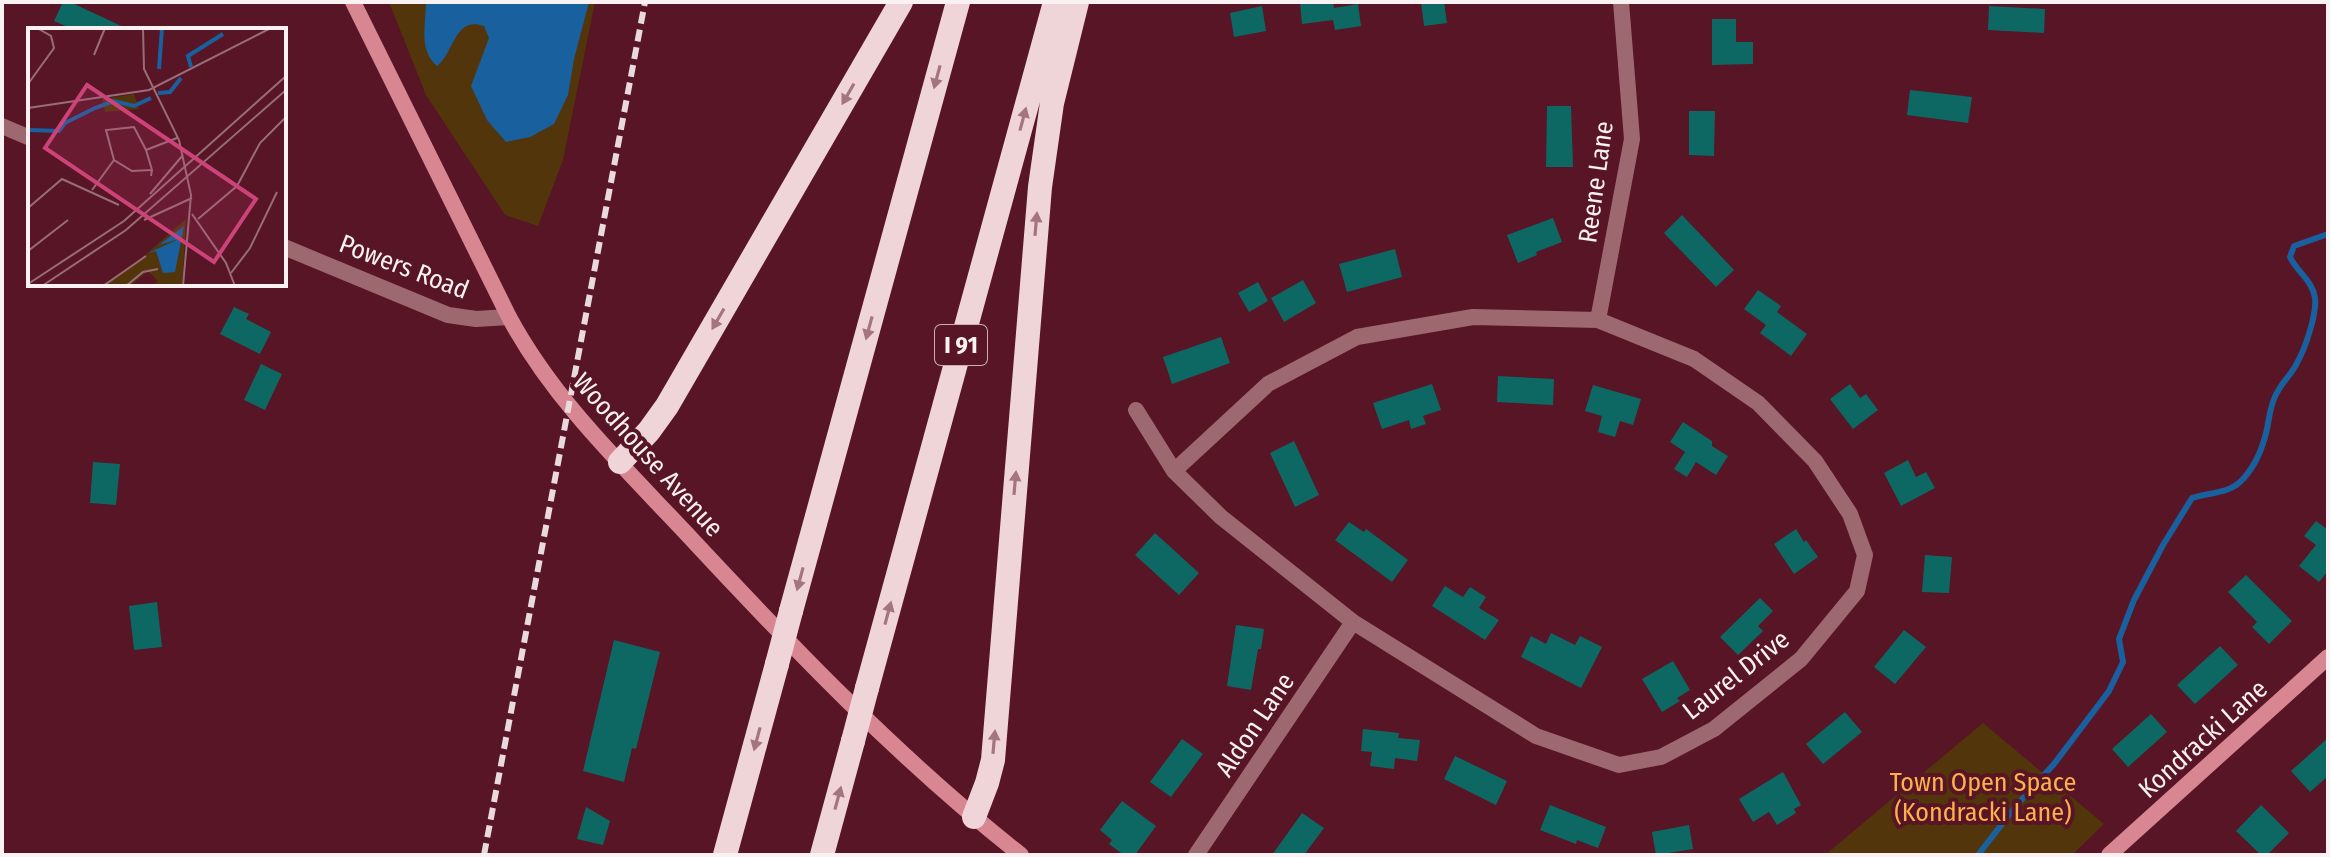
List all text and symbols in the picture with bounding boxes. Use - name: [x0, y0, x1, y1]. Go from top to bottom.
- inset map: [28, 28, 286, 286]
- one-way arrow: [930, 66, 943, 90]
- one-way arrow: [841, 83, 855, 105]
- one-way arrow: [1017, 107, 1029, 132]
- street label: Reene Lane: [1572, 119, 1620, 245]
- one-way arrow: [1030, 211, 1043, 236]
- street label: Powers Road: [335, 228, 473, 306]
- one-way arrow: [711, 308, 725, 330]
- one-way arrow: [862, 316, 874, 341]
- road number: I 91: [935, 325, 987, 365]
- street label: Woodhouse Avenue: [566, 367, 730, 543]
- one-way arrow: [1009, 470, 1022, 495]
- one-way arrow: [793, 567, 806, 591]
- one-way arrow: [882, 601, 895, 625]
- street label: Laurel Drive: [1676, 624, 1796, 726]
- street label: Aldon Lane: [1209, 667, 1301, 783]
- street label: Kondracki Lane: [2132, 673, 2274, 805]
- one-way arrow: [750, 726, 762, 751]
- one-way arrow: [988, 729, 1001, 754]
- park label: Town Open Space (Kondracki Lane): [1890, 767, 2076, 828]
- one-way arrow: [832, 786, 844, 811]

